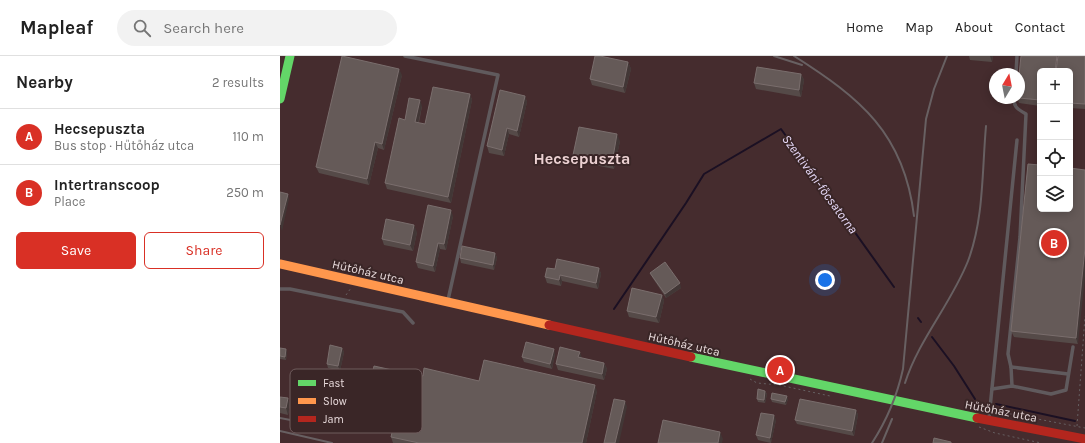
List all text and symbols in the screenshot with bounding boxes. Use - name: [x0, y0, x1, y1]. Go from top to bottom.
- search box: [117, 10, 397, 46]
- text: Mapleaf: [20, 17, 93, 39]
- icon: search: [131, 17, 153, 39]
- text: Search here: [163, 19, 244, 37]
- text: Home: [846, 19, 883, 36]
- text: Map: [905, 19, 933, 36]
- text: About: [955, 19, 993, 36]
- text: Contact: [1015, 19, 1065, 36]
- north arrow: [989, 68, 1025, 104]
- map controls: [1037, 68, 1073, 212]
- button: +: [1037, 68, 1073, 104]
- text: Nearby: [16, 72, 73, 92]
- text: 2 results: [212, 75, 264, 90]
- button: −: [1037, 104, 1073, 140]
- text: Hecsepuszta: [54, 120, 145, 138]
- text: A: [25, 129, 33, 144]
- text: 110 m: [232, 129, 264, 144]
- water label: Szentiváni-főcsatorna: [779, 132, 861, 237]
- text: Bus stop · Hűtőház utca: [54, 138, 194, 153]
- button: locate: [1037, 140, 1073, 176]
- district label: Hecsepuszta: [534, 149, 630, 168]
- text: Intertranscoop: [54, 176, 160, 194]
- button: layers: [1037, 176, 1073, 212]
- text: B: [25, 185, 33, 200]
- text: 250 m: [226, 185, 264, 200]
- text: Place: [54, 194, 85, 209]
- pin: B: [1041, 228, 1067, 258]
- button: Save: [16, 232, 136, 269]
- button: Share: [144, 232, 264, 269]
- street label: Hűtőház utca: [331, 257, 405, 287]
- your location: [815, 270, 835, 290]
- street label: Hűtőház utca: [647, 329, 721, 359]
- pin: A: [767, 355, 793, 385]
- legend: [290, 369, 422, 433]
- text: Fast: [323, 377, 344, 390]
- text: Slow: [323, 395, 347, 408]
- street label: Hűtőház utca: [964, 397, 1038, 425]
- text: Jam: [323, 413, 344, 426]

